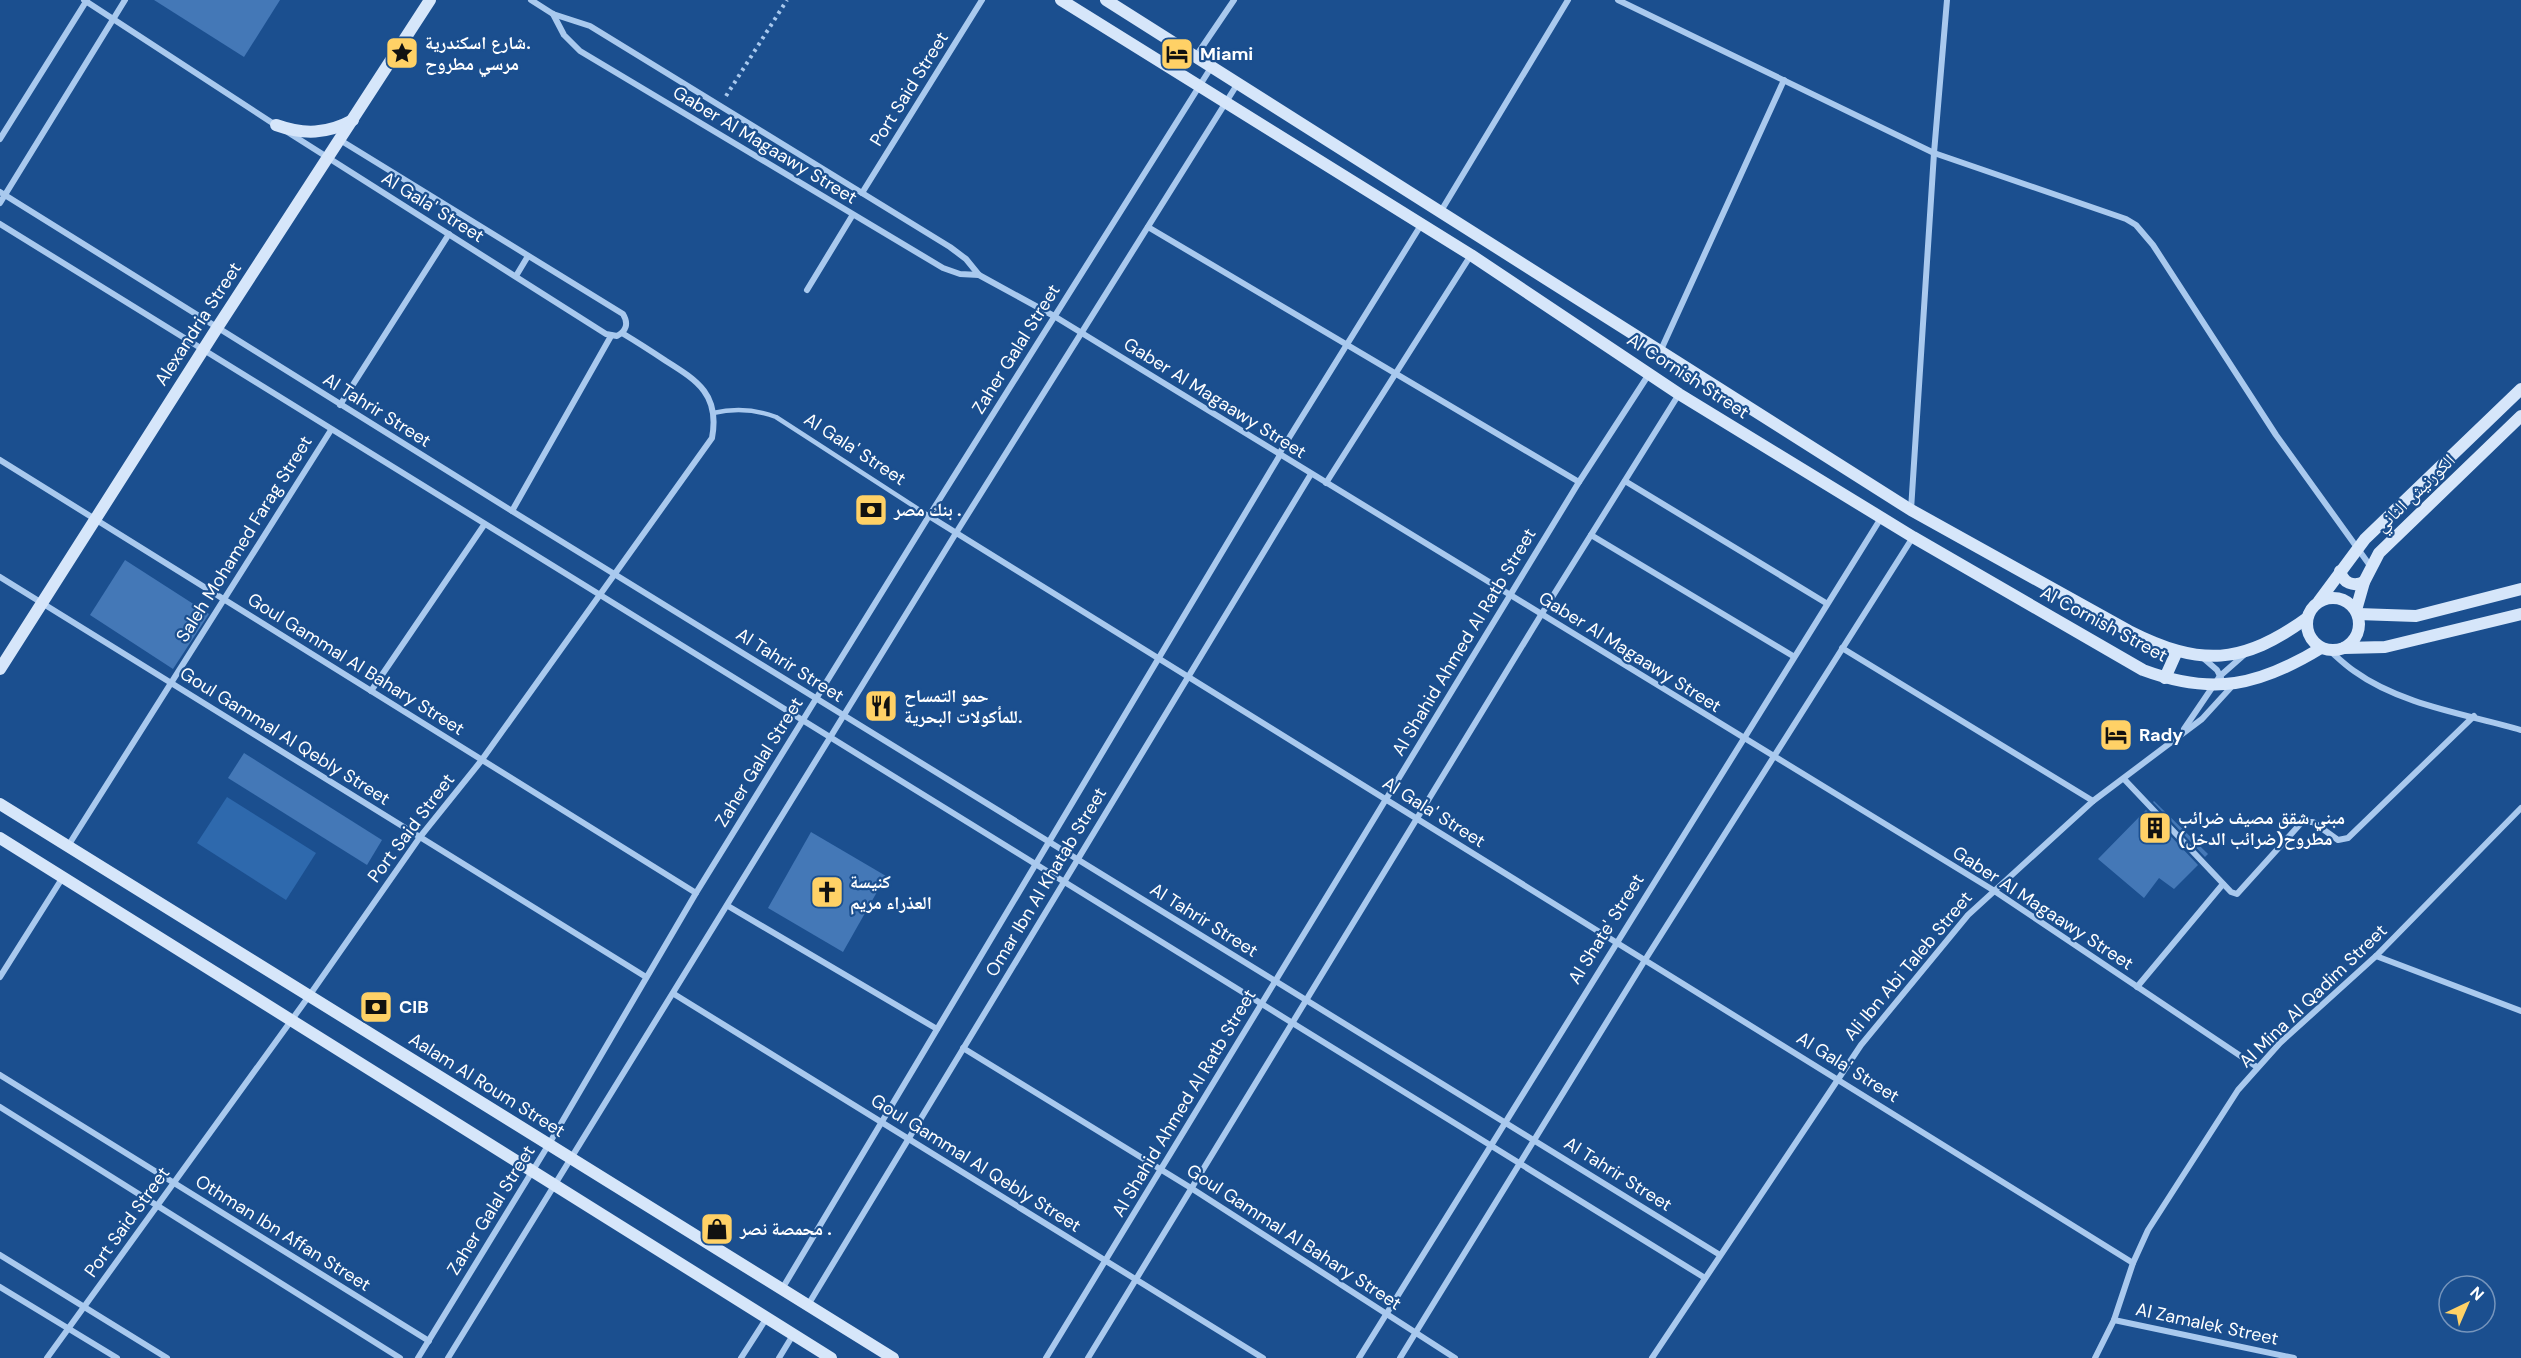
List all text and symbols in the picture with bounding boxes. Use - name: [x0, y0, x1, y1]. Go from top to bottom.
- street label: Port Said Street: [864, 27, 954, 151]
- place label: شارع اسكندرية. مرسي مطروح: [425, 31, 531, 78]
- place icon: شارع اسكندرية. مرسي مطروح: [384, 35, 420, 71]
- hotel icon: Miami: [1159, 36, 1195, 72]
- place label: Miami: [1200, 42, 1253, 66]
- street label: Gaber Al Magaawy Street: [668, 80, 862, 210]
- street label: Al Gala' Street: [377, 166, 489, 248]
- street label: Alexandria Street: [149, 258, 247, 390]
- street label: Zaher Galal Street: [966, 280, 1066, 418]
- street label: Al Cornish Street: [1622, 328, 1754, 424]
- street label: Gaber Al Magaawy Street: [1119, 332, 1311, 464]
- street label: Al Tahrir Street: [318, 367, 436, 453]
- street label: Al Gala' Street: [800, 407, 910, 491]
- street label: Saleh Mohamed Farag Street: [170, 431, 318, 647]
- street label: الكورنيش الثاني: [2370, 449, 2462, 539]
- bank icon: بنك مصر .: [853, 492, 889, 528]
- place label: بنك مصر .: [893, 498, 961, 522]
- street label: Al Shahid Ahmed Al Ratb Street: [1386, 524, 1542, 760]
- street label: Al Cornish Street: [2036, 580, 2172, 668]
- street label: Gaber Al Magaawy Street: [1534, 586, 1726, 718]
- street label: Goul Gammal Al Bahary Street: [243, 587, 469, 741]
- street label: Al Tahrir Street: [731, 622, 849, 708]
- street label: Goul Gammal Al Qebly Street: [175, 661, 395, 811]
- place label: حمو التمساح للمأكولات البحرية.: [904, 684, 1023, 729]
- restaurant icon: حمو التمساح للمأكولات البحرية.: [863, 688, 899, 724]
- street label: Zaher Galal Street: [709, 693, 809, 831]
- hotel icon: Rady: [2098, 717, 2134, 753]
- place label: Rady: [2139, 723, 2183, 747]
- street label: Port Said Street: [362, 769, 460, 887]
- street label: Al Gala' Street: [1378, 771, 1490, 853]
- street label: Omar Ibn Al Khatab Street: [980, 783, 1112, 981]
- place label: مبني شقق مصيف ضرائب مطروح(ضرائب الدخل): [2178, 806, 2345, 851]
- building icon: مبني شقق مصيف ضرائب مطروح(ضرائب الدخل): [2137, 810, 2173, 846]
- street label: Gaber Al Magaawy Street: [1948, 840, 2138, 976]
- street label: Al Shate' Street: [1562, 869, 1650, 989]
- place label: كنيسة العذراء مريم: [850, 870, 932, 915]
- church icon: كنيسة العذراء مريم: [809, 874, 845, 910]
- street label: Al Tahrir Street: [1145, 877, 1263, 963]
- street label: Ali Ibn Abi Taleb Street: [1838, 886, 1978, 1046]
- street label: Al Mina Al Qadim Street: [2234, 919, 2392, 1073]
- street label: Al Shahid Ahmed Al Ratb Street: [1106, 985, 1262, 1221]
- bank icon: CIB: [358, 989, 394, 1025]
- place label: CIB: [399, 995, 429, 1019]
- street label: Al Gala' Street: [1792, 1026, 1904, 1108]
- street label: Aalam Al Roum Street: [404, 1027, 570, 1143]
- street label: Goul Gammal Al Qebly Street: [866, 1088, 1086, 1238]
- street label: Al Tahrir Street: [1559, 1131, 1677, 1217]
- street label: Zaher Galal Street: [441, 1141, 541, 1279]
- street label: Goul Gammal Al Bahary Street: [1182, 1158, 1406, 1316]
- street label: Port Said Street: [79, 1162, 175, 1282]
- street label: Othman Ibn Affan Street: [191, 1169, 375, 1297]
- shop icon: محمصة نصر .: [699, 1211, 735, 1247]
- place label: محمصة نصر .: [739, 1217, 832, 1241]
- north arrow: [2437, 1274, 2497, 1334]
- text: N: [2466, 1282, 2489, 1305]
- street label: Al Zamalek Street: [2133, 1297, 2281, 1351]

